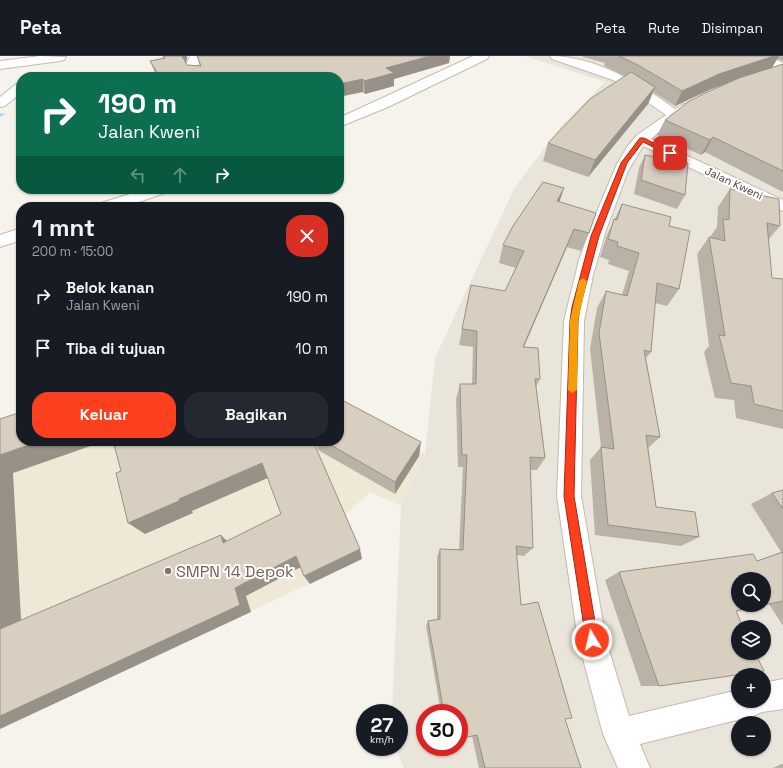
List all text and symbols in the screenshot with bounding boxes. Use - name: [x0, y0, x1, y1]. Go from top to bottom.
- text: Peta: [20, 15, 62, 40]
- text: Peta: [595, 19, 626, 37]
- text: Rute: [648, 19, 680, 37]
- text: Disimpan: [702, 19, 763, 37]
- text: 190 m: [98, 85, 177, 121]
- icon: right: [32, 88, 84, 140]
- text: Jalan Kweni: [98, 120, 200, 143]
- pin: [653, 136, 687, 170]
- icon: arrive: [659, 142, 681, 164]
- street label: Jalan Kweni: [703, 163, 765, 203]
- icon: left: [127, 164, 149, 186]
- icon: ahead: [169, 164, 191, 186]
- icon: right: [211, 164, 233, 186]
- text: 1 mnt: [32, 212, 95, 243]
- button: close: [286, 215, 328, 257]
- text: 200 m · 15:00: [32, 243, 113, 260]
- text: Belok kanan: [66, 278, 154, 297]
- icon: right: [32, 285, 54, 307]
- text: 190 m: [286, 287, 328, 306]
- text: Jalan Kweni: [66, 297, 140, 314]
- icon: arrive: [32, 337, 54, 359]
- text: Tiba di tujuan: [66, 339, 165, 358]
- text: 10 m: [295, 339, 328, 358]
- button: Keluar: [32, 392, 176, 438]
- button: Bagikan: [184, 392, 328, 438]
- place label: SMPN 14 Depok: [176, 561, 294, 582]
- marker: SMPN 14 Depok: [163, 566, 173, 576]
- map controls: [731, 572, 771, 756]
- button: search: [731, 572, 771, 612]
- position arrow: [571, 619, 613, 661]
- button: layers: [731, 620, 771, 660]
- button: +: [731, 668, 771, 708]
- speed limit sign: 30: [416, 704, 468, 756]
- text: 27: [371, 712, 393, 738]
- button: −: [731, 716, 771, 756]
- text: km/h: [370, 733, 394, 746]

